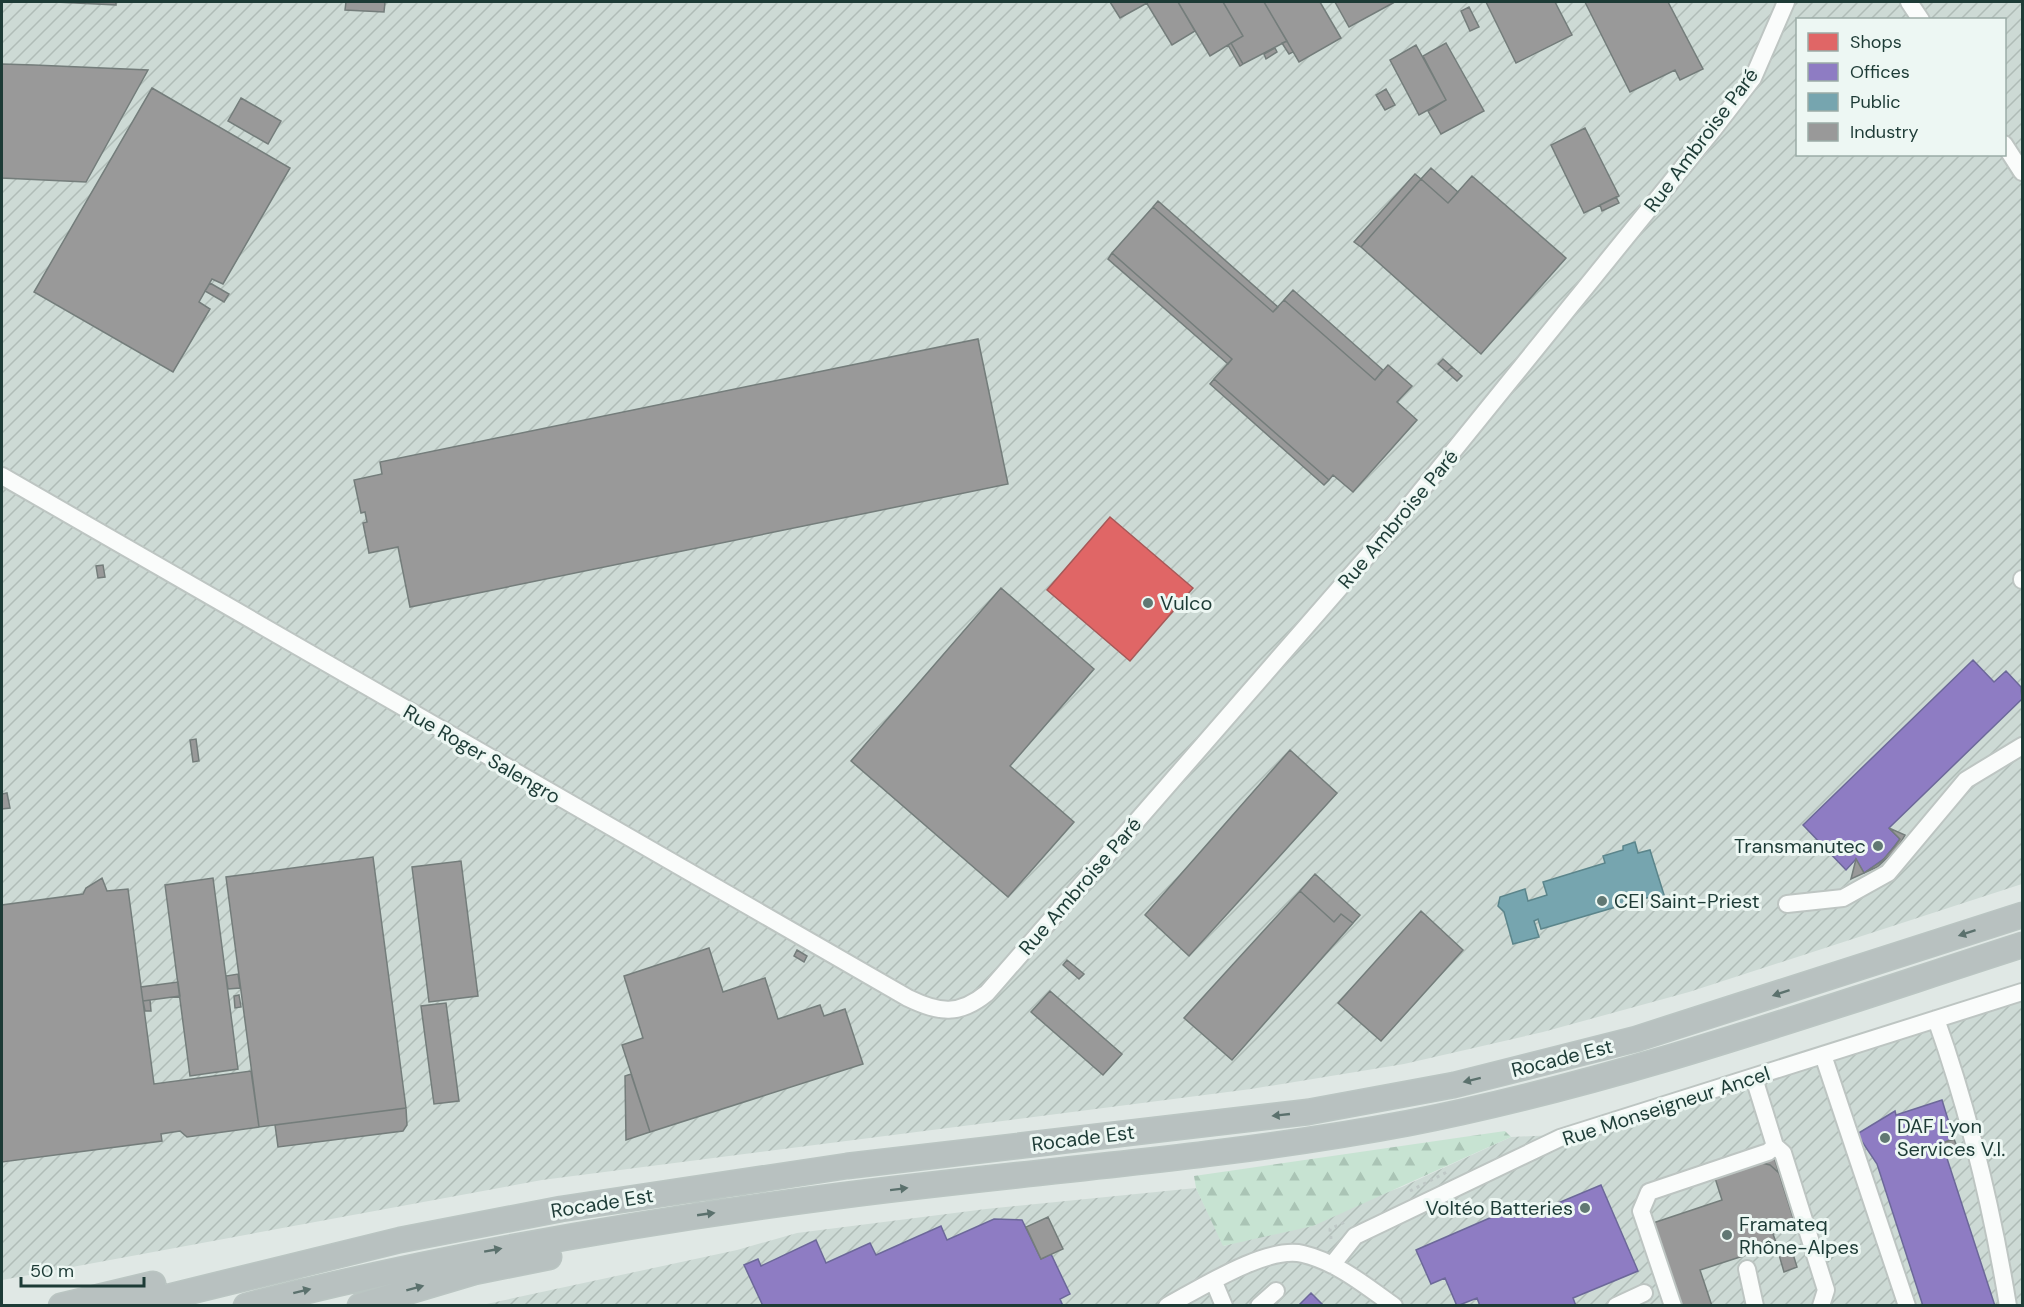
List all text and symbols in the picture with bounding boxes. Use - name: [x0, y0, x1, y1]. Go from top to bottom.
- legend: [1796, 18, 2006, 156]
- text: Shops: [1850, 30, 1902, 54]
- text: Offices: [1850, 60, 1910, 84]
- street label: Rue Ambroise Paré: [1638, 63, 1764, 217]
- text: Public: [1850, 90, 1901, 114]
- text: Industry: [1850, 120, 1919, 144]
- street label: Rue Ambroise Paré: [1332, 444, 1464, 594]
- place label: Vulco: [1160, 590, 1212, 616]
- marker: Vulco: [1141, 596, 1155, 610]
- street label: Rue Roger Salengro: [399, 698, 565, 810]
- street label: Rue Ambroise Paré: [1013, 812, 1147, 960]
- place label: Transmanutec: [1734, 833, 1866, 859]
- marker: Transmanutec: [1871, 839, 1885, 853]
- place label: CEI Saint-Priest: [1614, 888, 1760, 914]
- marker: CEI Saint-Priest: [1595, 894, 1609, 908]
- one-way arrow: [1958, 929, 1976, 938]
- one-way arrow: [1772, 988, 1790, 998]
- street label: Rocade Est: [1509, 1033, 1615, 1083]
- street label: Rue Monseigneur Ancel: [1559, 1060, 1773, 1152]
- one-way arrow: [1463, 1076, 1482, 1086]
- one-way arrow: [1271, 1111, 1290, 1120]
- place label: DAF Lyon Services V.I.: [1897, 1113, 2005, 1162]
- street label: Rocade Est: [1030, 1119, 1136, 1157]
- marker: DAF Lyon Services V.I.: [1878, 1131, 1892, 1145]
- street label: Rocade Est: [549, 1182, 655, 1224]
- one-way arrow: [890, 1184, 909, 1193]
- place label: Voltéo Batteries: [1425, 1195, 1573, 1221]
- marker: Voltéo Batteries: [1578, 1201, 1592, 1215]
- one-way arrow: [697, 1210, 716, 1219]
- place label: Framateq Rhône-Alpes: [1739, 1211, 1859, 1260]
- marker: Framateq Rhône-Alpes: [1720, 1228, 1734, 1242]
- one-way arrow: [484, 1246, 503, 1255]
- scale bar: [21, 1250, 144, 1288]
- text: 50 m: [30, 1259, 74, 1283]
- one-way arrow: [407, 1283, 425, 1292]
- one-way arrow: [294, 1286, 312, 1295]

